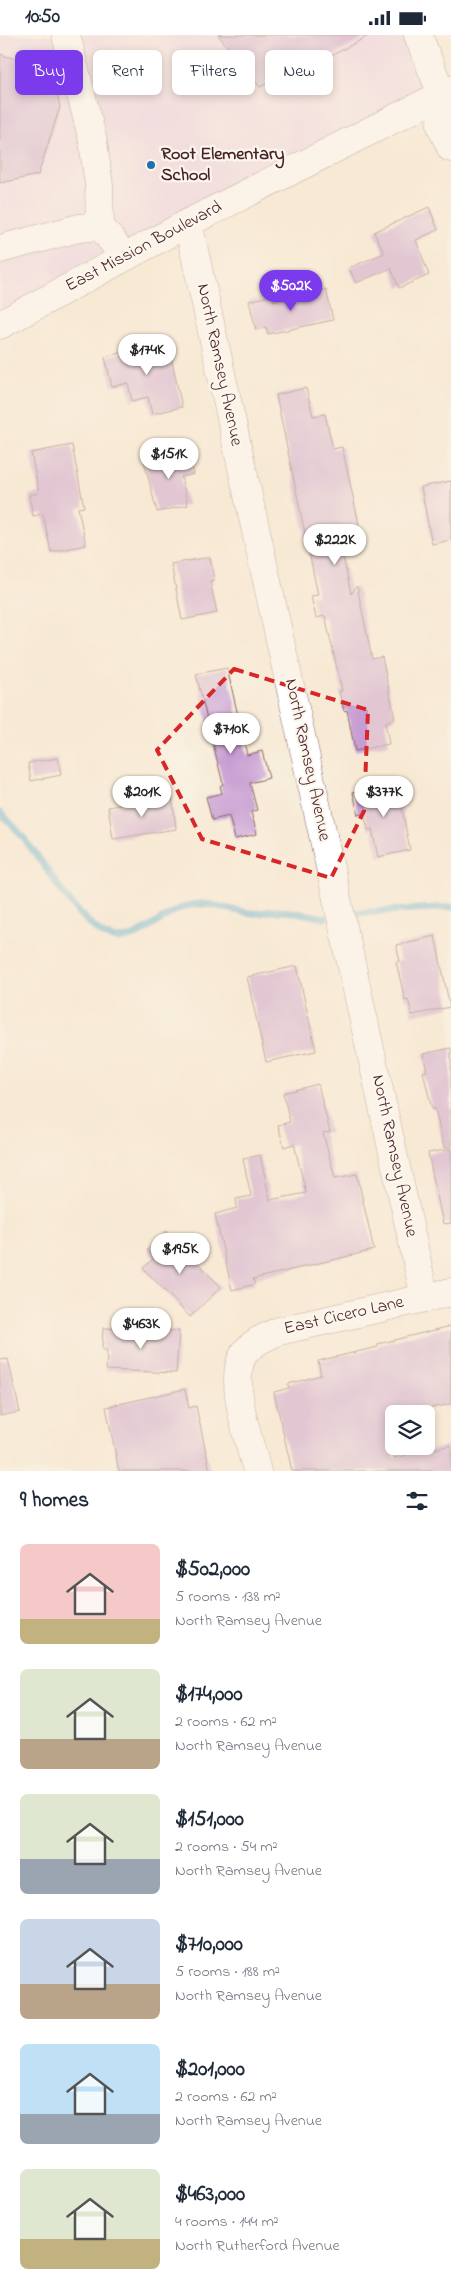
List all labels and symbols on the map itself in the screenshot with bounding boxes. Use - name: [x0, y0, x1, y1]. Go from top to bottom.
- place label: Root Elementary School: [161, 142, 284, 189]
- marker: Root Elementary School: [145, 159, 157, 171]
- street label: East Mission Boulevard: [61, 195, 227, 299]
- pin: $502K: [256, 269, 326, 312]
- street label: North Ramsey Avenue: [189, 281, 249, 449]
- pin: $174K: [112, 333, 182, 376]
- pin: $151K: [134, 437, 204, 480]
- pin: $222K: [300, 523, 370, 566]
- street label: North Ramsey Avenue: [277, 676, 337, 844]
- pin: $710K: [196, 713, 266, 755]
- pin: $201K: [107, 775, 177, 818]
- pin: $377K: [349, 775, 419, 818]
- street label: North Ramsey Avenue: [364, 1072, 424, 1240]
- pin: $195K: [145, 1233, 215, 1275]
- street label: East Cicero Lane: [282, 1289, 407, 1342]
- pin: $463K: [106, 1307, 176, 1350]

